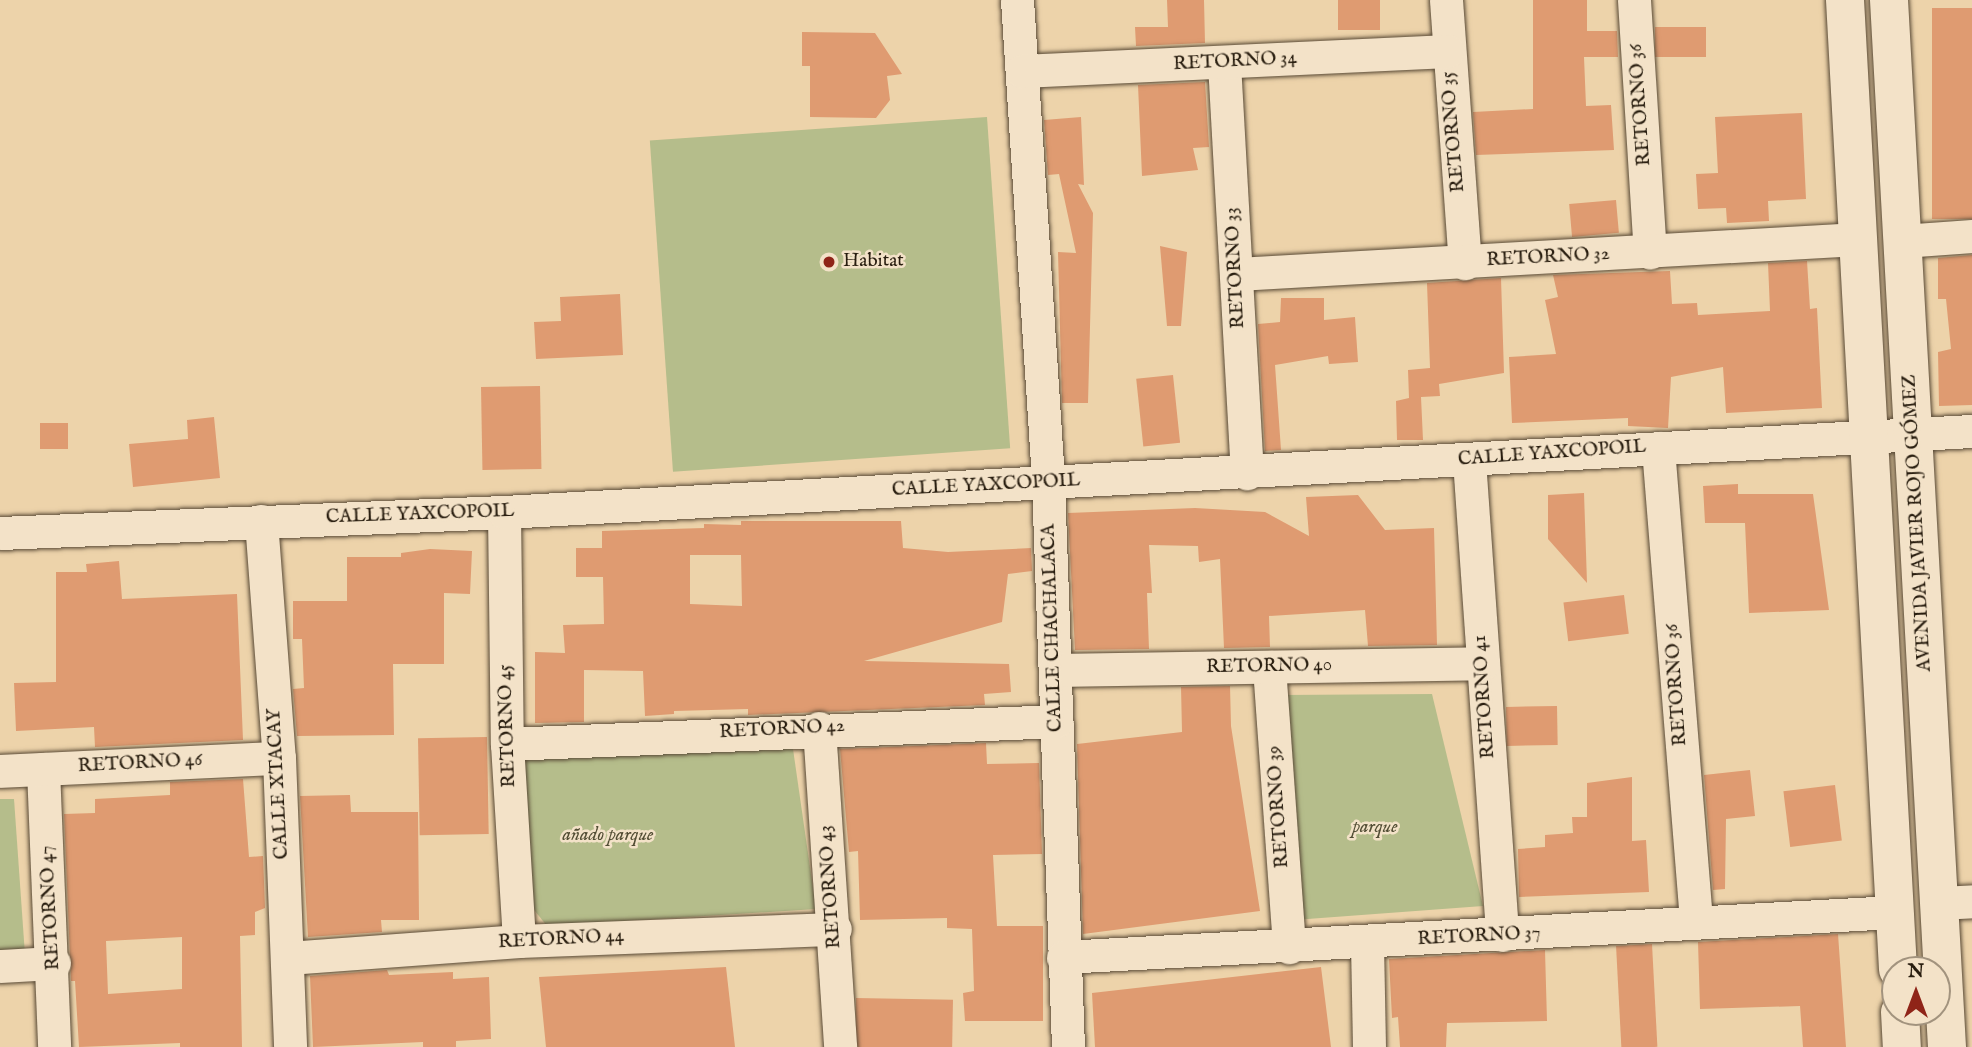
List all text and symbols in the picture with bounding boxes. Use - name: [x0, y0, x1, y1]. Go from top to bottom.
- street label: RETORNO 36: [1625, 43, 1657, 167]
- street label: RETORNO 34: [1173, 47, 1297, 77]
- street label: RETORNO 35: [1437, 71, 1471, 193]
- street label: RETORNO 33: [1221, 207, 1251, 329]
- street label: RETORNO 32: [1486, 243, 1610, 273]
- place label: Habitat: [843, 251, 904, 273]
- marker: Habitat: [821, 254, 837, 270]
- street label: AVENIDA JAVIER ROJO GÓMEZ: [1899, 374, 1937, 672]
- street label: CALLE YAXCOPOIL: [1457, 436, 1647, 472]
- street label: CALLE YAXCOPOIL: [891, 470, 1081, 502]
- street label: CALLE YAXCOPOIL: [325, 500, 515, 530]
- street label: CALLE CHACHALACA: [1038, 523, 1068, 733]
- street label: RETORNO 36: [1661, 623, 1693, 747]
- street label: RETORNO 41: [1469, 634, 1501, 760]
- street label: RETORNO 40: [1206, 655, 1332, 679]
- street label: RETORNO 45: [494, 664, 522, 788]
- street label: CALLE XTACAY: [264, 708, 294, 860]
- street label: RETORNO 42: [719, 715, 845, 745]
- street label: RETORNO 39: [1263, 745, 1295, 869]
- street label: RETORNO 46: [77, 749, 203, 779]
- park label: parque: [1352, 817, 1398, 839]
- street label: RETORNO 43: [815, 824, 847, 950]
- park label: añado parque: [563, 825, 653, 847]
- street label: RETORNO 47: [36, 845, 66, 971]
- street label: RETORNO 37: [1417, 922, 1541, 952]
- street label: RETORNO 44: [498, 925, 624, 955]
- north arrow: [1881, 956, 1951, 1026]
- text: N: [1908, 960, 1924, 984]

